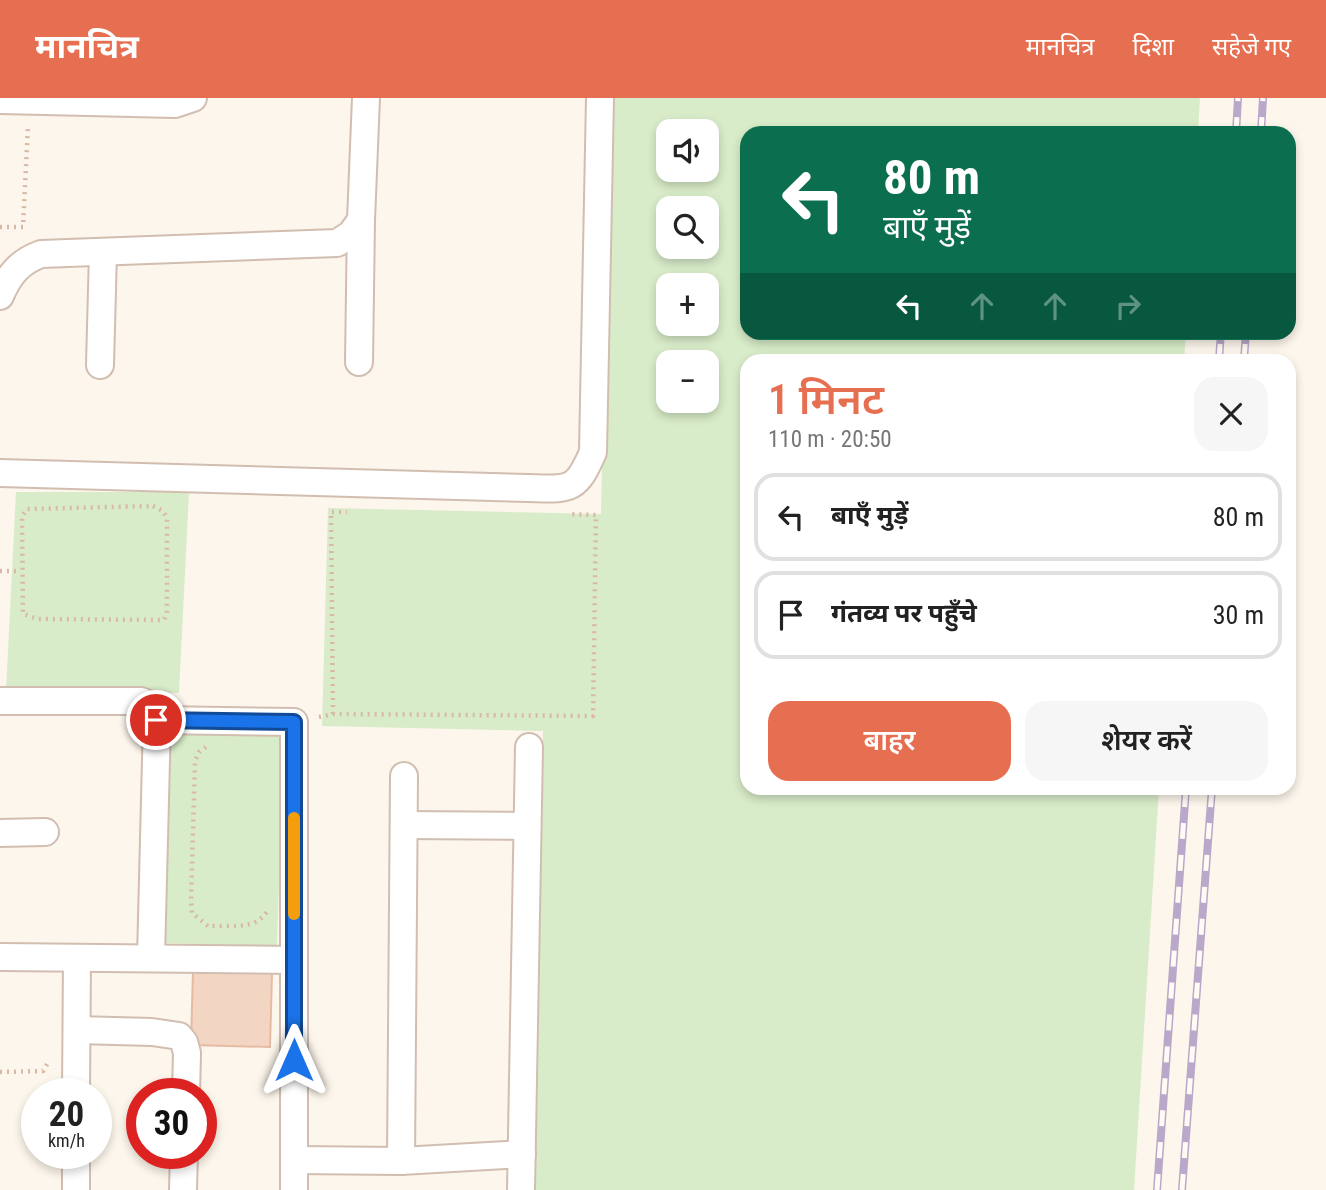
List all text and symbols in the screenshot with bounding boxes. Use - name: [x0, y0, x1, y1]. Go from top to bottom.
- text: मानचित्र: [35, 27, 139, 66]
- text: मानचित्र: [1026, 33, 1094, 61]
- text: दिशा: [1132, 33, 1174, 61]
- text: सहेजे गए: [1212, 33, 1291, 61]
- map controls: [656, 119, 719, 413]
- button: sound: [656, 119, 719, 182]
- text: 80 m: [883, 149, 980, 206]
- icon: left: [768, 154, 859, 245]
- button: search: [656, 196, 719, 259]
- text: बाएँ मुड़ें: [883, 208, 971, 246]
- button: +: [656, 273, 719, 336]
- icon: left: [890, 287, 928, 325]
- icon: ahead: [963, 287, 1001, 325]
- icon: ahead: [1036, 287, 1074, 325]
- icon: right: [1109, 287, 1147, 325]
- button: −: [656, 350, 719, 413]
- text: 1 मिनट: [768, 375, 884, 424]
- button: close: [1194, 377, 1268, 451]
- text: 110 m · 20:50: [768, 426, 892, 453]
- icon: left: [772, 498, 810, 536]
- text: बाएँ मुड़ें: [831, 500, 908, 530]
- text: 80 m: [1213, 502, 1264, 532]
- icon: arrive: [772, 596, 810, 634]
- text: गंतव्य पर पहुँचे: [831, 598, 977, 628]
- text: 30 m: [1213, 600, 1264, 630]
- pin: [126, 690, 186, 750]
- icon: arrive: [137, 701, 175, 739]
- button: बाहर: [768, 701, 1011, 781]
- button: शेयर करें: [1025, 701, 1268, 781]
- position arrow: [257, 1023, 331, 1097]
- speed limit sign: 30: [126, 1078, 217, 1169]
- text: 20: [49, 1094, 84, 1135]
- text: km/h: [48, 1130, 85, 1151]

